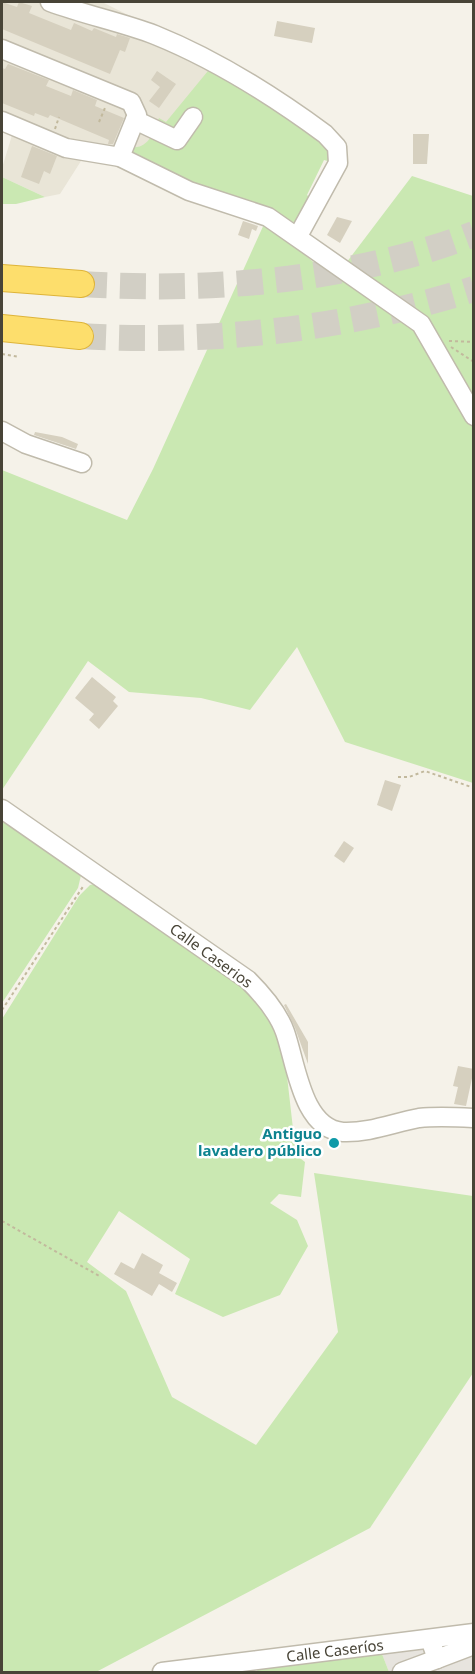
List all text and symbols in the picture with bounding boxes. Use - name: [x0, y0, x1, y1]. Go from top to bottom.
- street label: Calle Caserios: [166, 918, 257, 992]
- place label: Antiguo lavadero público: [198, 1123, 322, 1160]
- marker: Antiguo lavadero público: [327, 1136, 341, 1150]
- street label: Calle Caseríos: [285, 1634, 385, 1666]

